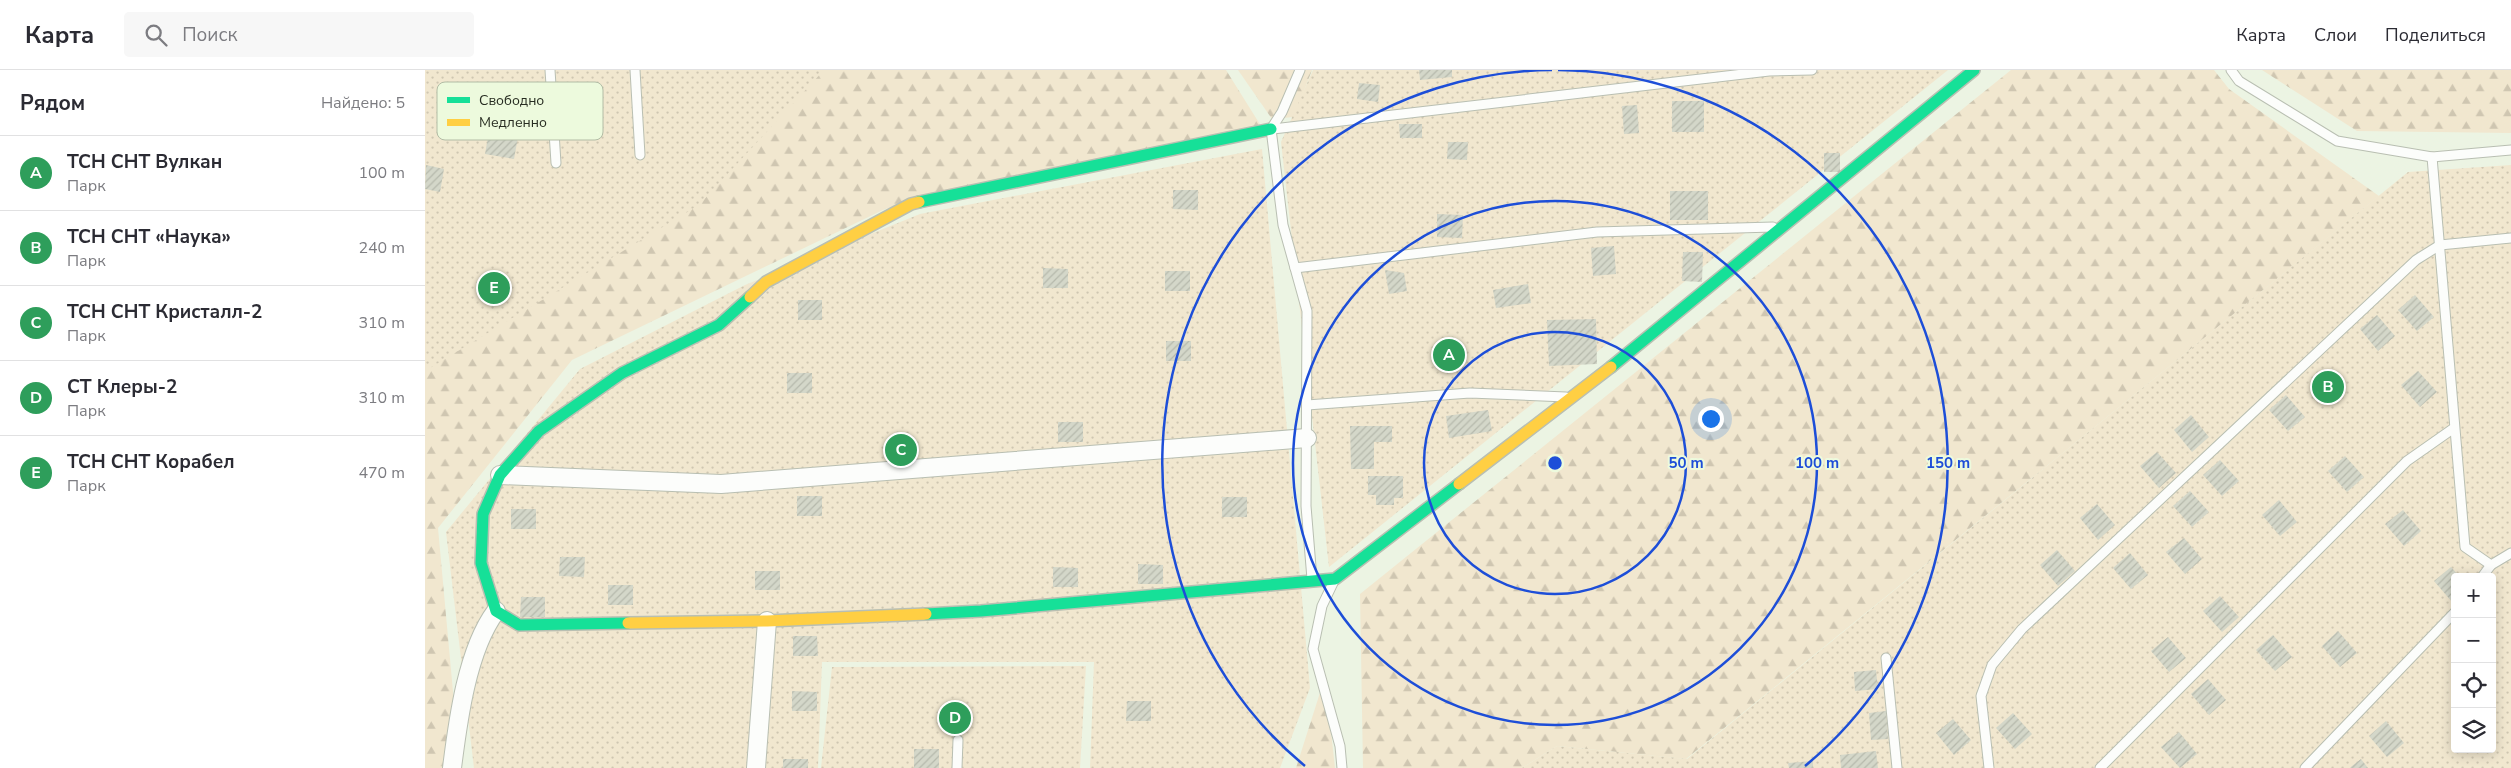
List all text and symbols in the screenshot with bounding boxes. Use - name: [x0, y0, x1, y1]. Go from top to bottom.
- search box: [124, 12, 474, 57]
- text: Карта: [25, 19, 94, 51]
- icon: search: [142, 21, 170, 49]
- text: Поиск: [182, 22, 237, 48]
- text: Карта: [2236, 23, 2286, 47]
- text: Слои: [2314, 23, 2357, 47]
- text: Поделиться: [2385, 23, 2486, 47]
- legend: [437, 82, 603, 140]
- text: Рядом: [20, 89, 85, 117]
- text: Свободно: [479, 91, 544, 110]
- text: Найдено: 5: [321, 92, 405, 114]
- text: Медленно: [479, 113, 547, 132]
- text: ТСН СНТ Вулкан: [67, 149, 222, 175]
- text: A: [30, 162, 42, 184]
- text: 100 m: [358, 162, 405, 184]
- text: Парк: [67, 175, 106, 197]
- text: ТСН СНТ «Наука»: [67, 224, 231, 250]
- text: B: [30, 237, 42, 259]
- text: 240 m: [358, 237, 405, 259]
- text: Парк: [67, 250, 106, 272]
- pin: E: [478, 269, 510, 307]
- text: ТСН СНТ Кристалл-2: [67, 299, 263, 325]
- text: C: [31, 312, 41, 334]
- text: 310 m: [358, 312, 405, 334]
- text: Парк: [67, 325, 106, 347]
- pin: A: [1433, 336, 1465, 374]
- pin: B: [2312, 368, 2344, 406]
- text: СТ Клеры-2: [67, 374, 177, 400]
- text: D: [30, 387, 42, 409]
- text: 310 m: [358, 387, 405, 409]
- text: Парк: [67, 400, 106, 422]
- your location: [1698, 406, 1724, 432]
- pin: C: [885, 431, 917, 469]
- text: ТСН СНТ Корабел: [67, 449, 235, 475]
- text: 50 m: [1668, 453, 1704, 473]
- text: 100 m: [1795, 453, 1839, 473]
- text: 150 m: [1926, 453, 1970, 473]
- centre of rings: [1546, 454, 1564, 472]
- text: E: [31, 462, 41, 484]
- text: 470 m: [358, 462, 405, 484]
- text: Парк: [67, 475, 106, 497]
- map controls: [2451, 573, 2496, 753]
- button: +: [2451, 573, 2496, 618]
- button: −: [2451, 618, 2496, 663]
- button: locate: [2451, 663, 2496, 708]
- pin: D: [939, 699, 971, 737]
- button: layers: [2451, 708, 2496, 753]

